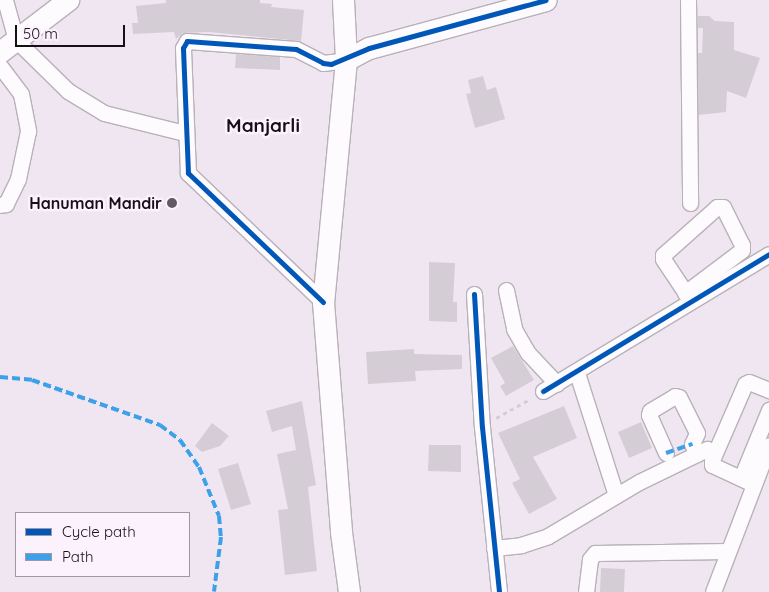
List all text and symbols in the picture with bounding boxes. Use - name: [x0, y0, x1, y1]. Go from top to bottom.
- scale bar: [18, 15, 128, 47]
- text: 50 m: [23, 24, 58, 43]
- district label: Manjarli: [226, 115, 300, 137]
- place label: Hanuman Mandir: [29, 193, 162, 213]
- marker: Hanuman Mandir: [166, 197, 178, 209]
- legend: [15, 512, 190, 577]
- text: Cycle path: [62, 522, 136, 541]
- text: Path: [62, 547, 94, 566]

